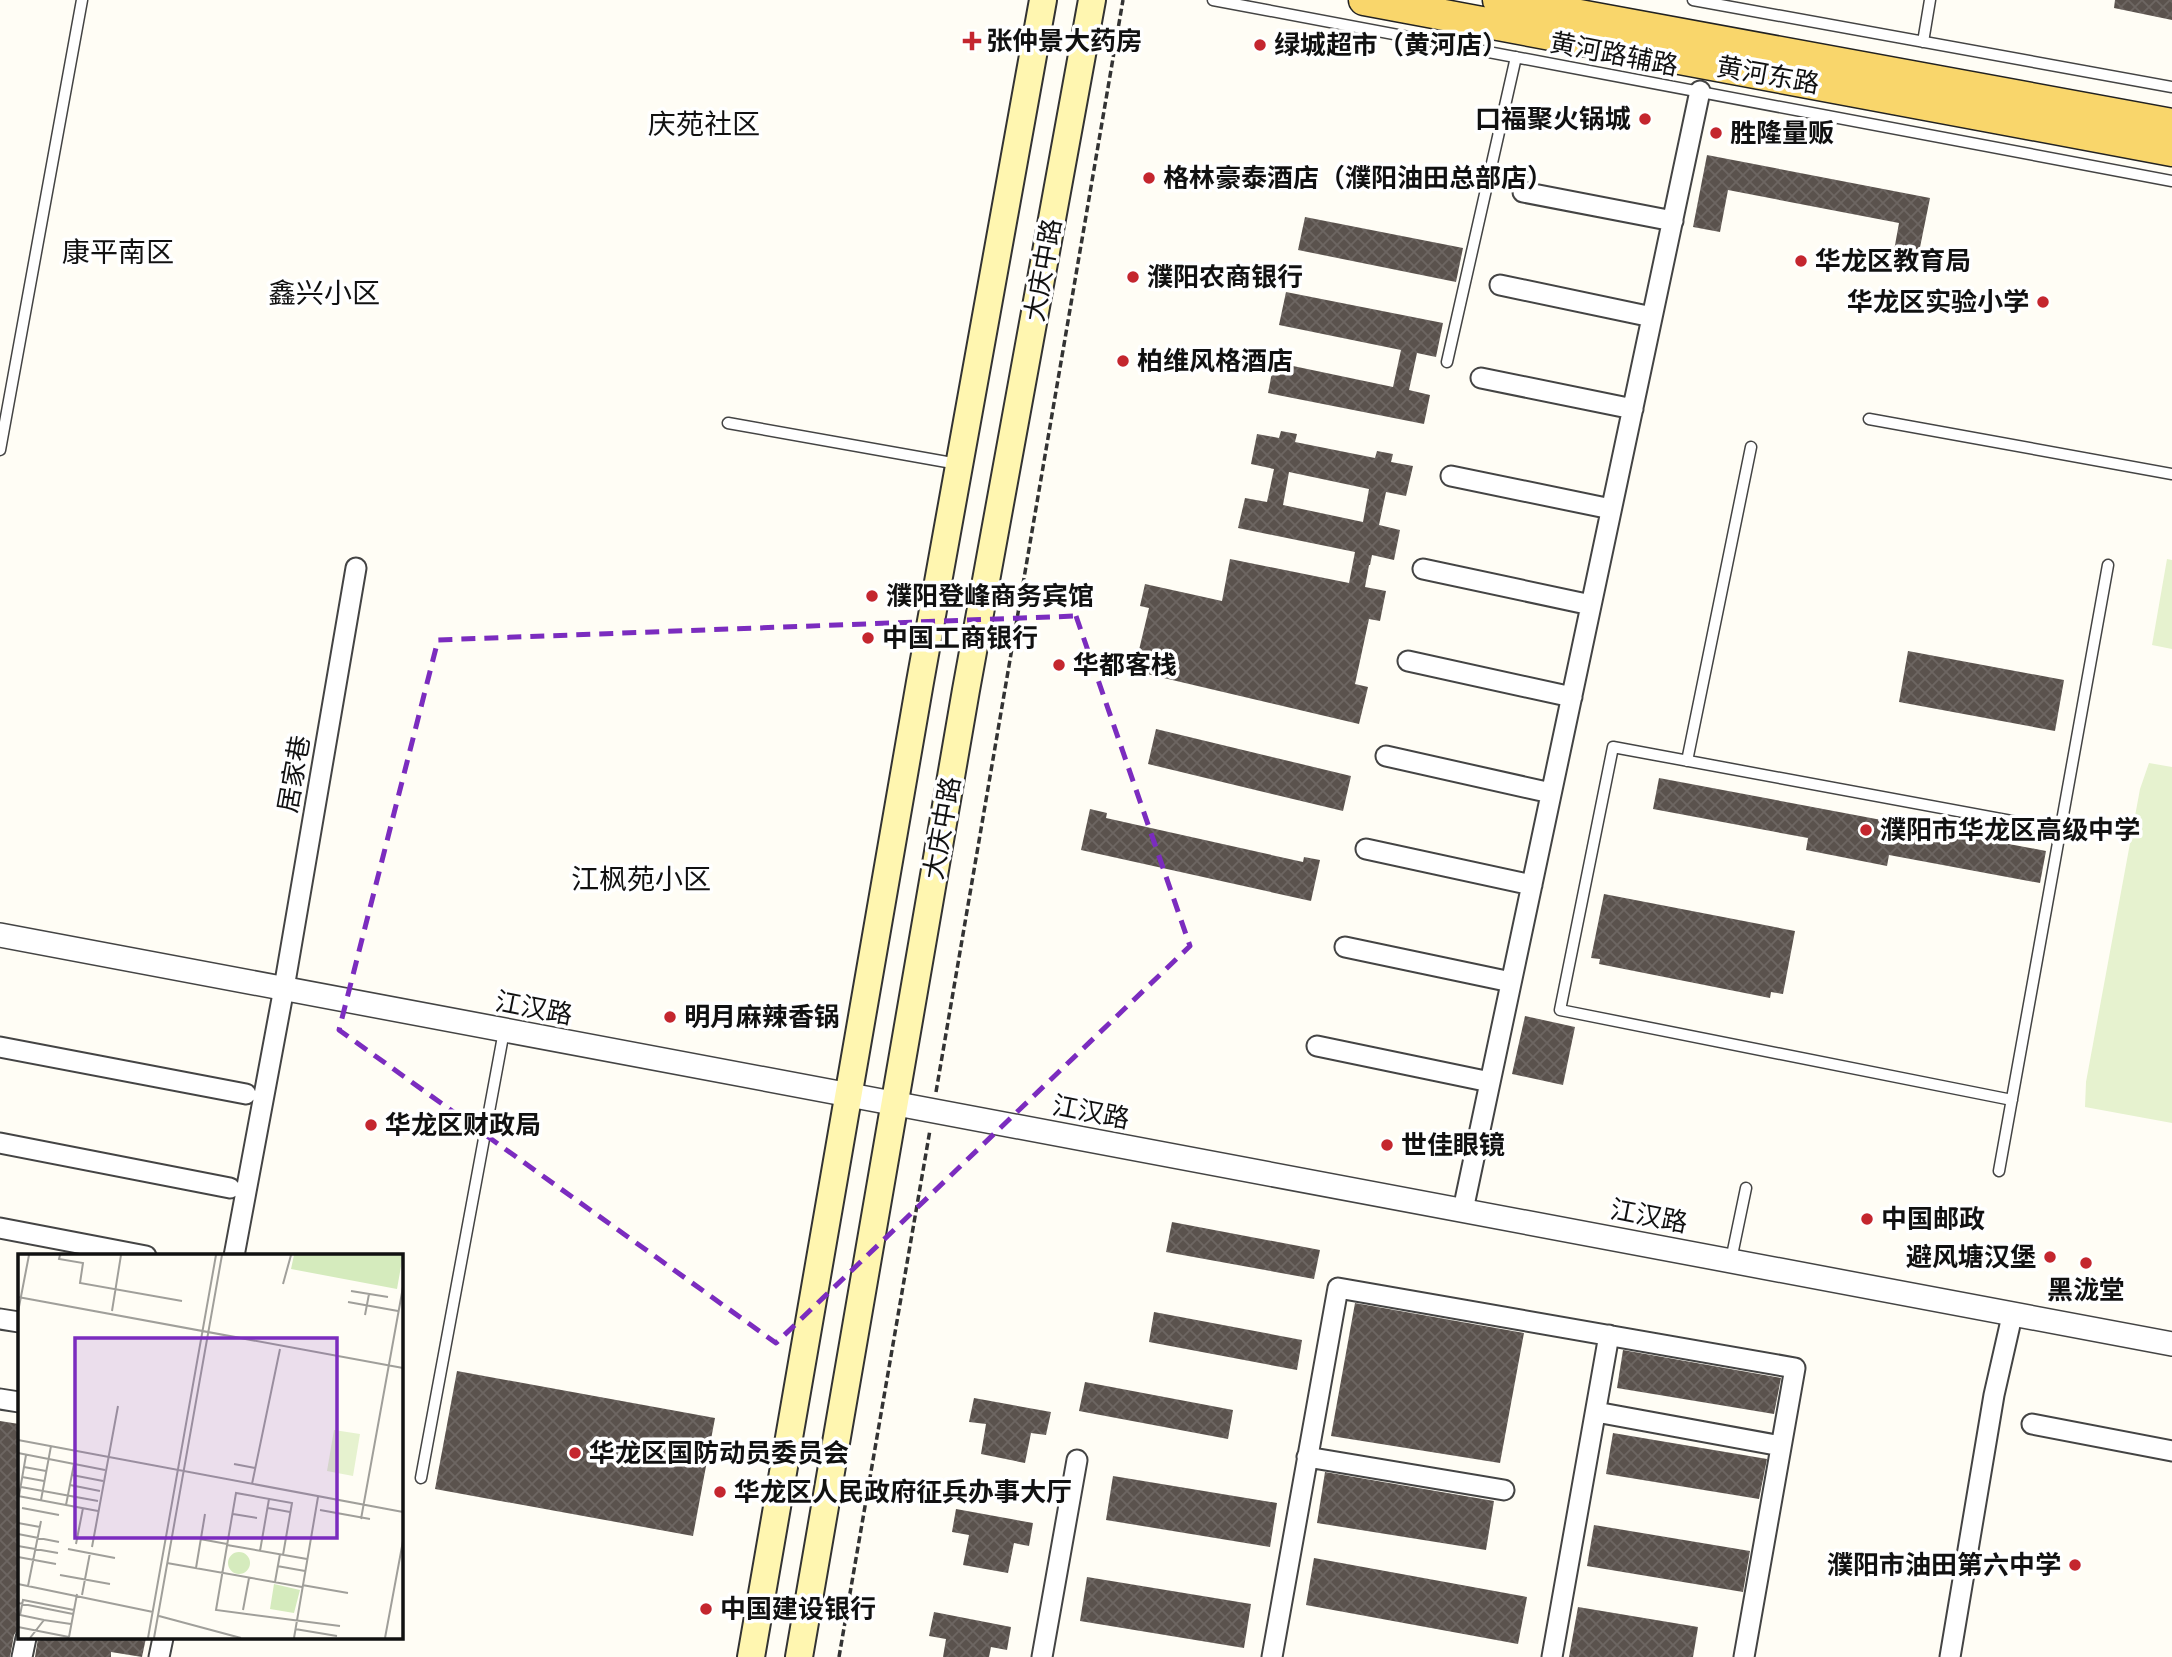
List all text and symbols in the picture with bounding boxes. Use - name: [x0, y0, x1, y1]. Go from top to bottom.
- place label: 张仲景大药房: [986, 22, 1142, 62]
- street label: 黄河路辅路: [1546, 23, 1681, 87]
- place label: 绿城超市（黄河店）: [1274, 26, 1508, 66]
- marker: 张仲景大药房: [964, 33, 980, 49]
- marker: 绿城超市（黄河店）: [1252, 37, 1268, 53]
- street label: 黄河东路: [1713, 47, 1823, 105]
- place label: 口福聚火锅城: [1475, 100, 1631, 140]
- district label: 庆苑社区: [648, 104, 760, 147]
- marker: 口福聚火锅城: [1637, 111, 1653, 127]
- place label: 胜隆量贩: [1730, 114, 1834, 154]
- marker: 胜隆量贩: [1708, 125, 1724, 141]
- place label: 格林豪泰酒店（濮阳油田总部店）: [1163, 159, 1553, 199]
- marker: 格林豪泰酒店（濮阳油田总部店）: [1141, 170, 1157, 186]
- street label: 大庆中路: [1015, 215, 1073, 325]
- district label: 康平南区: [62, 232, 174, 275]
- place label: 华龙区教育局: [1815, 242, 1971, 282]
- marker: 华龙区教育局: [1793, 253, 1809, 269]
- place label: 濮阳农商银行: [1147, 258, 1303, 298]
- marker: 濮阳农商银行: [1125, 269, 1141, 285]
- district label: 鑫兴小区: [268, 273, 380, 316]
- place label: 华龙区实验小学: [1847, 283, 2029, 323]
- marker: 华龙区实验小学: [2035, 294, 2051, 310]
- place label: 柏维风格酒店: [1137, 342, 1293, 382]
- marker: 柏维风格酒店: [1115, 353, 1131, 369]
- place label: 濮阳登峰商务宾馆: [886, 577, 1094, 617]
- marker: 濮阳登峰商务宾馆: [864, 588, 880, 604]
- place label: 中国工商银行: [882, 619, 1038, 659]
- marker: 中国工商银行: [860, 630, 876, 646]
- place label: 华都客栈: [1073, 646, 1177, 686]
- marker: 华都客栈: [1051, 657, 1067, 673]
- street label: 居家巷: [269, 732, 321, 816]
- street label: 大庆中路: [914, 773, 972, 883]
- place label: 濮阳市华龙区高级中学: [1880, 811, 2140, 851]
- marker: 濮阳市华龙区高级中学: [1858, 822, 1874, 838]
- district label: 江枫苑小区: [571, 859, 711, 902]
- street label: 江汉路: [492, 982, 576, 1036]
- place label: 明月麻辣香锅: [684, 998, 840, 1038]
- marker: 明月麻辣香锅: [662, 1009, 678, 1025]
- street label: 江汉路: [1049, 1086, 1133, 1140]
- place label: 华龙区财政局: [385, 1106, 541, 1146]
- marker: 华龙区财政局: [363, 1117, 379, 1133]
- place label: 世佳眼镜: [1401, 1126, 1505, 1166]
- marker: 世佳眼镜: [1379, 1137, 1395, 1153]
- street label: 江汉路: [1607, 1190, 1691, 1244]
- place label: 中国邮政: [1881, 1200, 1985, 1240]
- marker: 中国邮政: [1859, 1211, 1875, 1227]
- place label: 避风塘汉堡: [1906, 1238, 2036, 1278]
- marker: 避风塘汉堡: [2042, 1249, 2058, 1265]
- inset map: [18, 1254, 402, 1640]
- marker: 黑泷堂: [2078, 1255, 2094, 1271]
- place label: 黑泷堂: [2047, 1271, 2125, 1311]
- place label: 华龙区国防动员委员会: [589, 1434, 849, 1474]
- marker: 华龙区国防动员委员会: [567, 1445, 583, 1461]
- place label: 华龙区人民政府征兵办事大厅: [734, 1473, 1072, 1513]
- marker: 华龙区人民政府征兵办事大厅: [712, 1484, 728, 1500]
- place label: 濮阳市油田第六中学: [1827, 1546, 2061, 1586]
- marker: 濮阳市油田第六中学: [2067, 1557, 2083, 1573]
- place label: 中国建设银行: [720, 1590, 876, 1630]
- marker: 中国建设银行: [698, 1601, 714, 1617]

